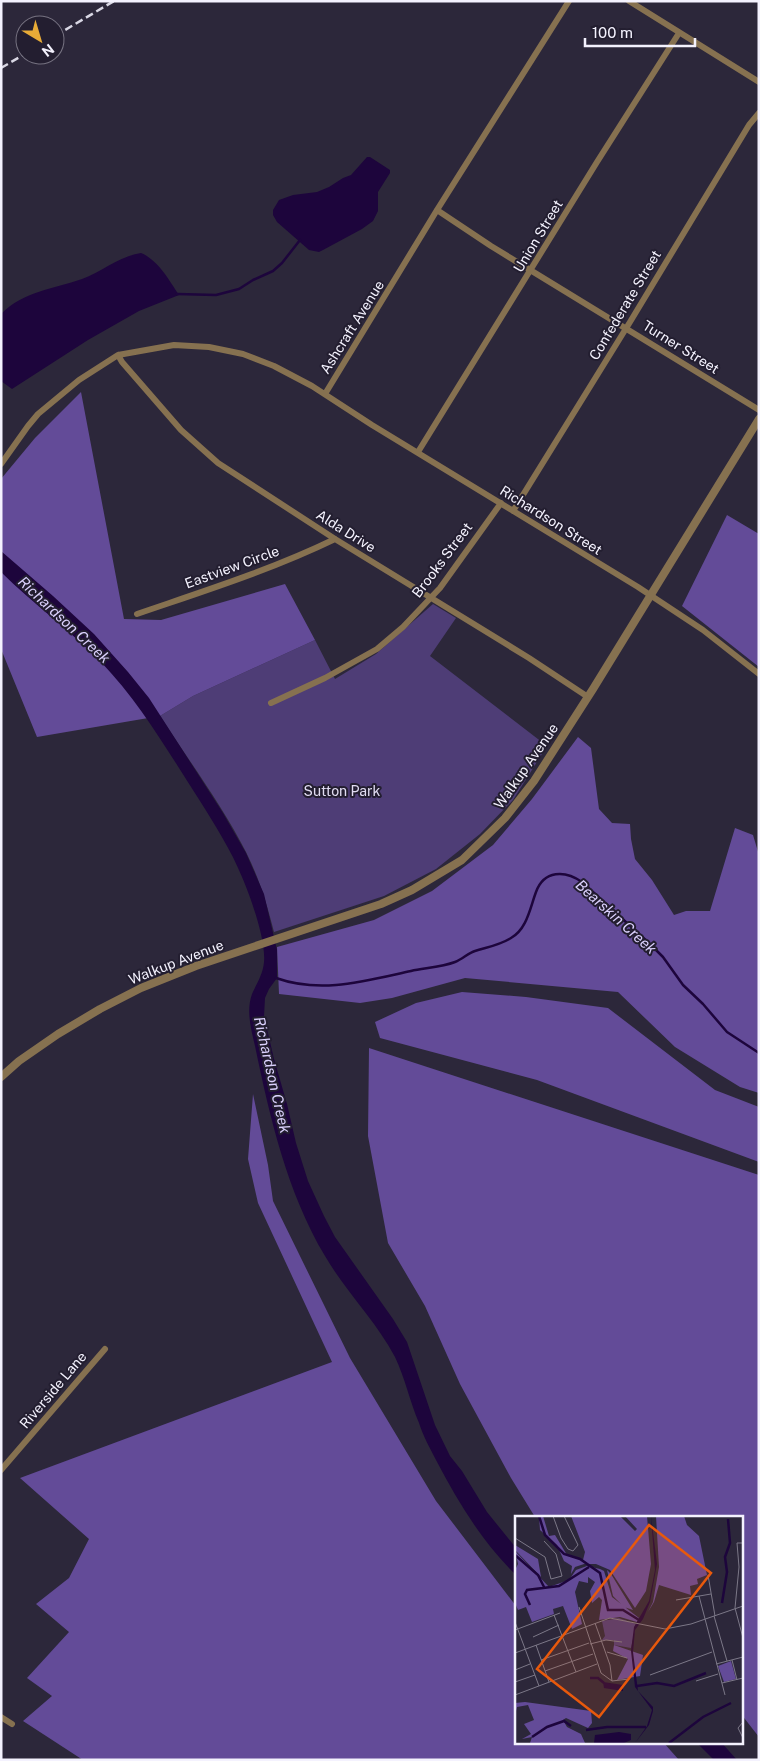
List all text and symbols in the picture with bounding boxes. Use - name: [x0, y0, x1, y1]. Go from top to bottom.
- north arrow: [15, 15, 65, 65]
- scale bar: [585, 15, 695, 47]
- text: 100 m: [592, 24, 633, 41]
- text: N: [39, 41, 57, 60]
- street label: Union Street: [510, 197, 566, 275]
- street label: Confederate Street: [586, 247, 664, 363]
- street label: Ashcraft Avenue: [317, 277, 387, 377]
- street label: Turner Street: [640, 317, 722, 377]
- street label: Richardson Street: [497, 482, 605, 558]
- street label: Alda Drive: [313, 507, 379, 556]
- street label: Brooks Street: [409, 519, 475, 601]
- street label: Eastview Circle: [183, 543, 281, 591]
- water label: Richardson Creek: [15, 573, 114, 667]
- street label: Walkup Avenue: [491, 720, 561, 812]
- park label: Sutton Park: [304, 783, 381, 799]
- water label: Bearskin Creek: [573, 876, 661, 958]
- street label: Walkup Avenue: [126, 937, 226, 987]
- water label: Richardson Creek: [251, 1015, 294, 1136]
- street label: Riverside Lane: [16, 1348, 90, 1431]
- inset map: [515, 1516, 742, 1744]

